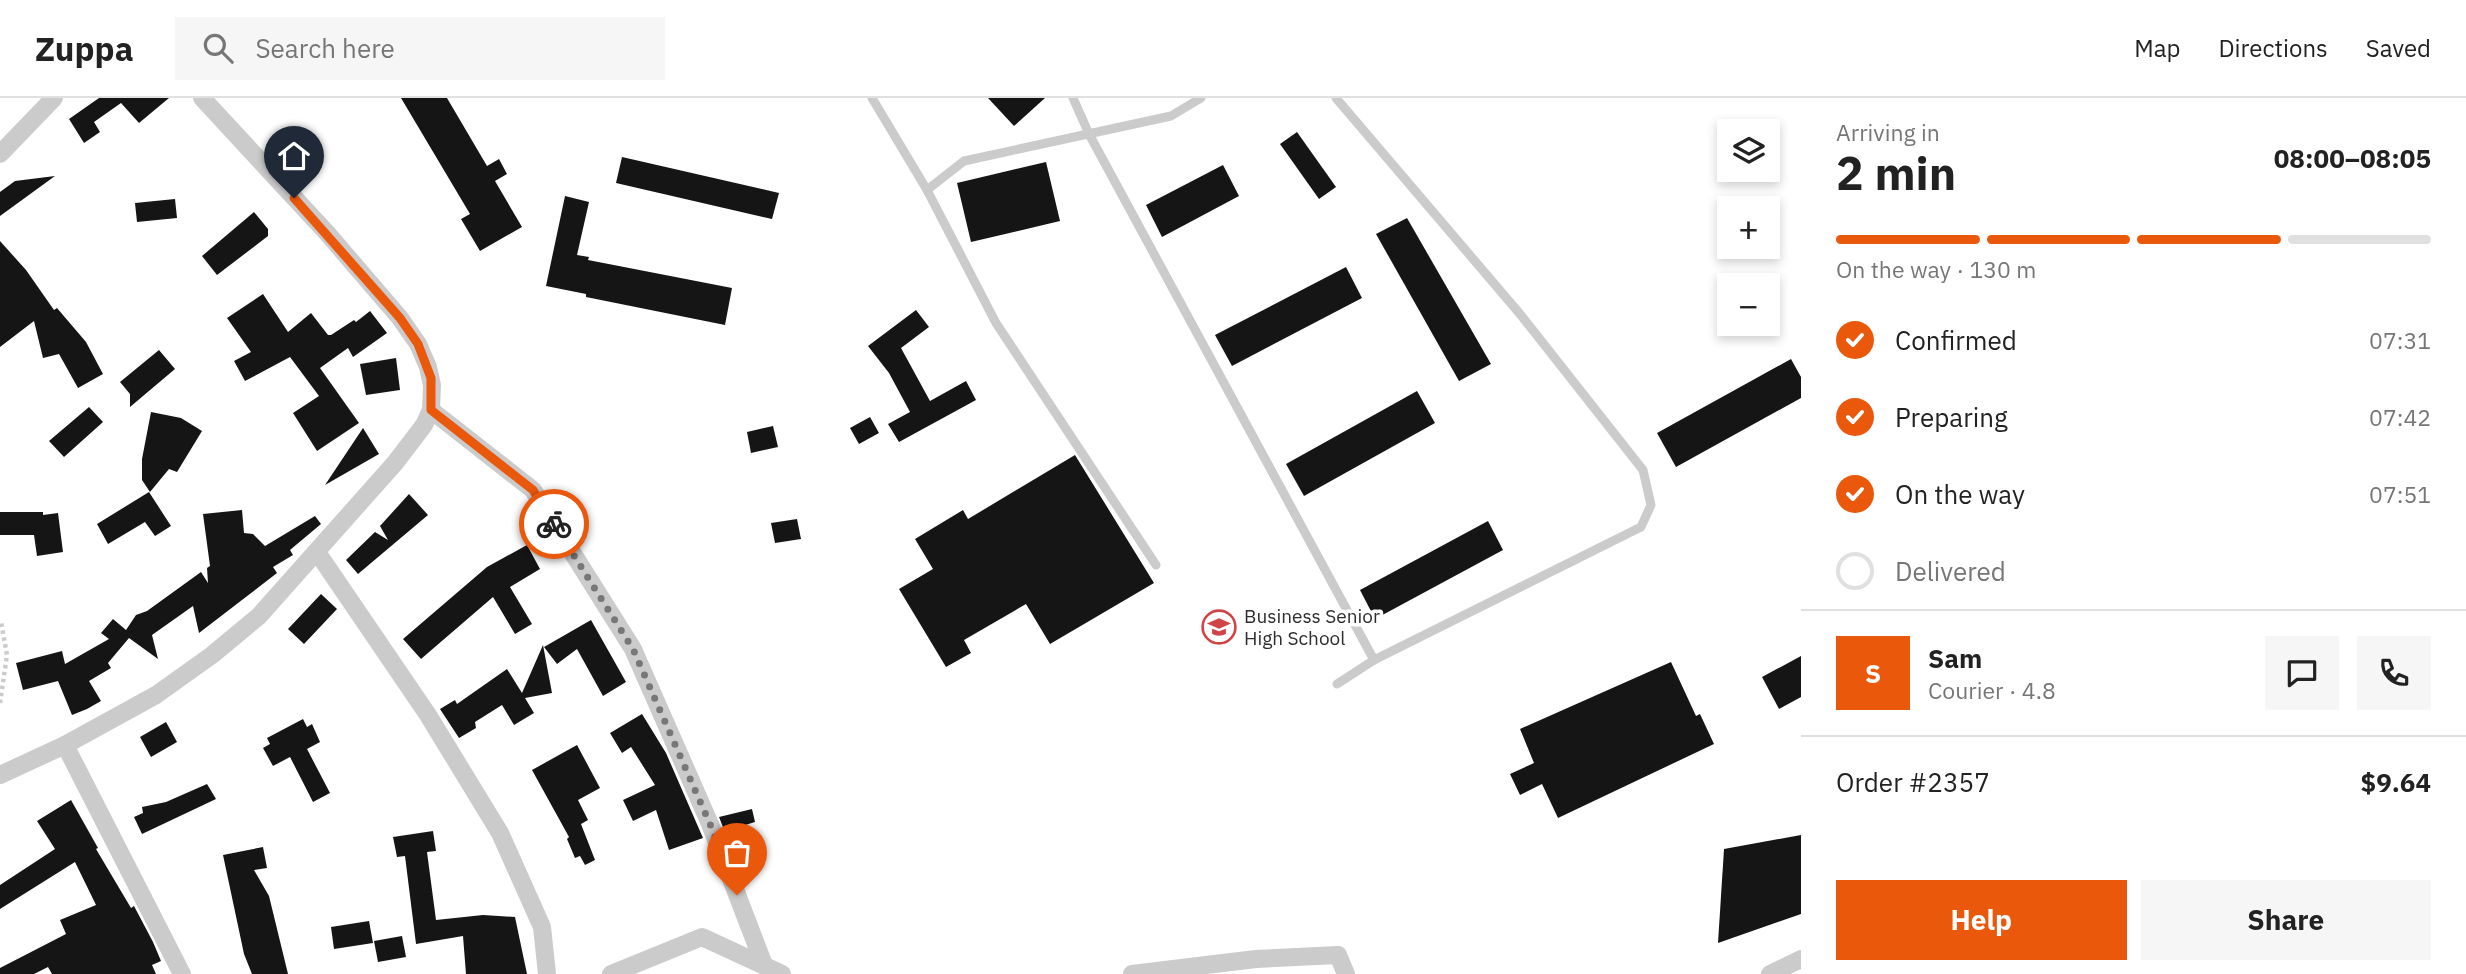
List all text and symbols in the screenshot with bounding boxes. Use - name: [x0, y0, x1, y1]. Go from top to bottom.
- search box: [175, 17, 665, 80]
- text: Zuppa: [35, 27, 133, 70]
- icon: search: [199, 29, 237, 67]
- text: Search here: [255, 31, 395, 65]
- text: Map: [2134, 32, 2180, 64]
- text: Directions: [2218, 32, 2328, 64]
- text: Saved: [2366, 32, 2431, 64]
- text: Arriving in: [1836, 117, 1940, 147]
- map controls: [1717, 119, 1780, 336]
- button: layers: [1717, 119, 1780, 182]
- pin: [264, 126, 324, 198]
- icon: home: [275, 137, 313, 175]
- text: 08:00–08:05: [2274, 141, 2431, 175]
- text: 2 min: [1836, 143, 1956, 203]
- button: +: [1717, 196, 1780, 259]
- text: On the way · 130 m: [1836, 254, 2036, 284]
- button: −: [1717, 273, 1780, 336]
- icon: check: [1836, 321, 1874, 359]
- text: Confirmed: [1895, 323, 2017, 357]
- text: 07:31: [2369, 325, 2431, 355]
- icon: check: [1836, 398, 1874, 436]
- text: Preparing: [1895, 400, 2008, 434]
- text: 07:42: [2369, 402, 2431, 432]
- icon: check: [1836, 475, 1874, 513]
- text: On the way: [1895, 477, 2025, 511]
- text: 07:51: [2369, 479, 2431, 509]
- courier: [519, 489, 589, 559]
- icon: bike: [535, 505, 573, 543]
- text: Delivered: [1895, 554, 2006, 588]
- place label: Business Senior High School: [1244, 604, 1380, 650]
- school or university icon: Business Senior High School: [1200, 608, 1238, 646]
- button: chat: [2265, 636, 2339, 710]
- button: phone: [2357, 636, 2431, 710]
- text: Sam: [1928, 641, 1982, 675]
- text: S: [1865, 656, 1881, 690]
- text: Courier · 4.8: [1928, 675, 2056, 705]
- text: Order #2357: [1836, 765, 1990, 799]
- text: $9.64: [2361, 765, 2431, 799]
- pin: [707, 823, 767, 895]
- icon: bag: [718, 834, 756, 872]
- button: Help: [1836, 880, 2127, 960]
- button: Share: [2141, 880, 2431, 960]

